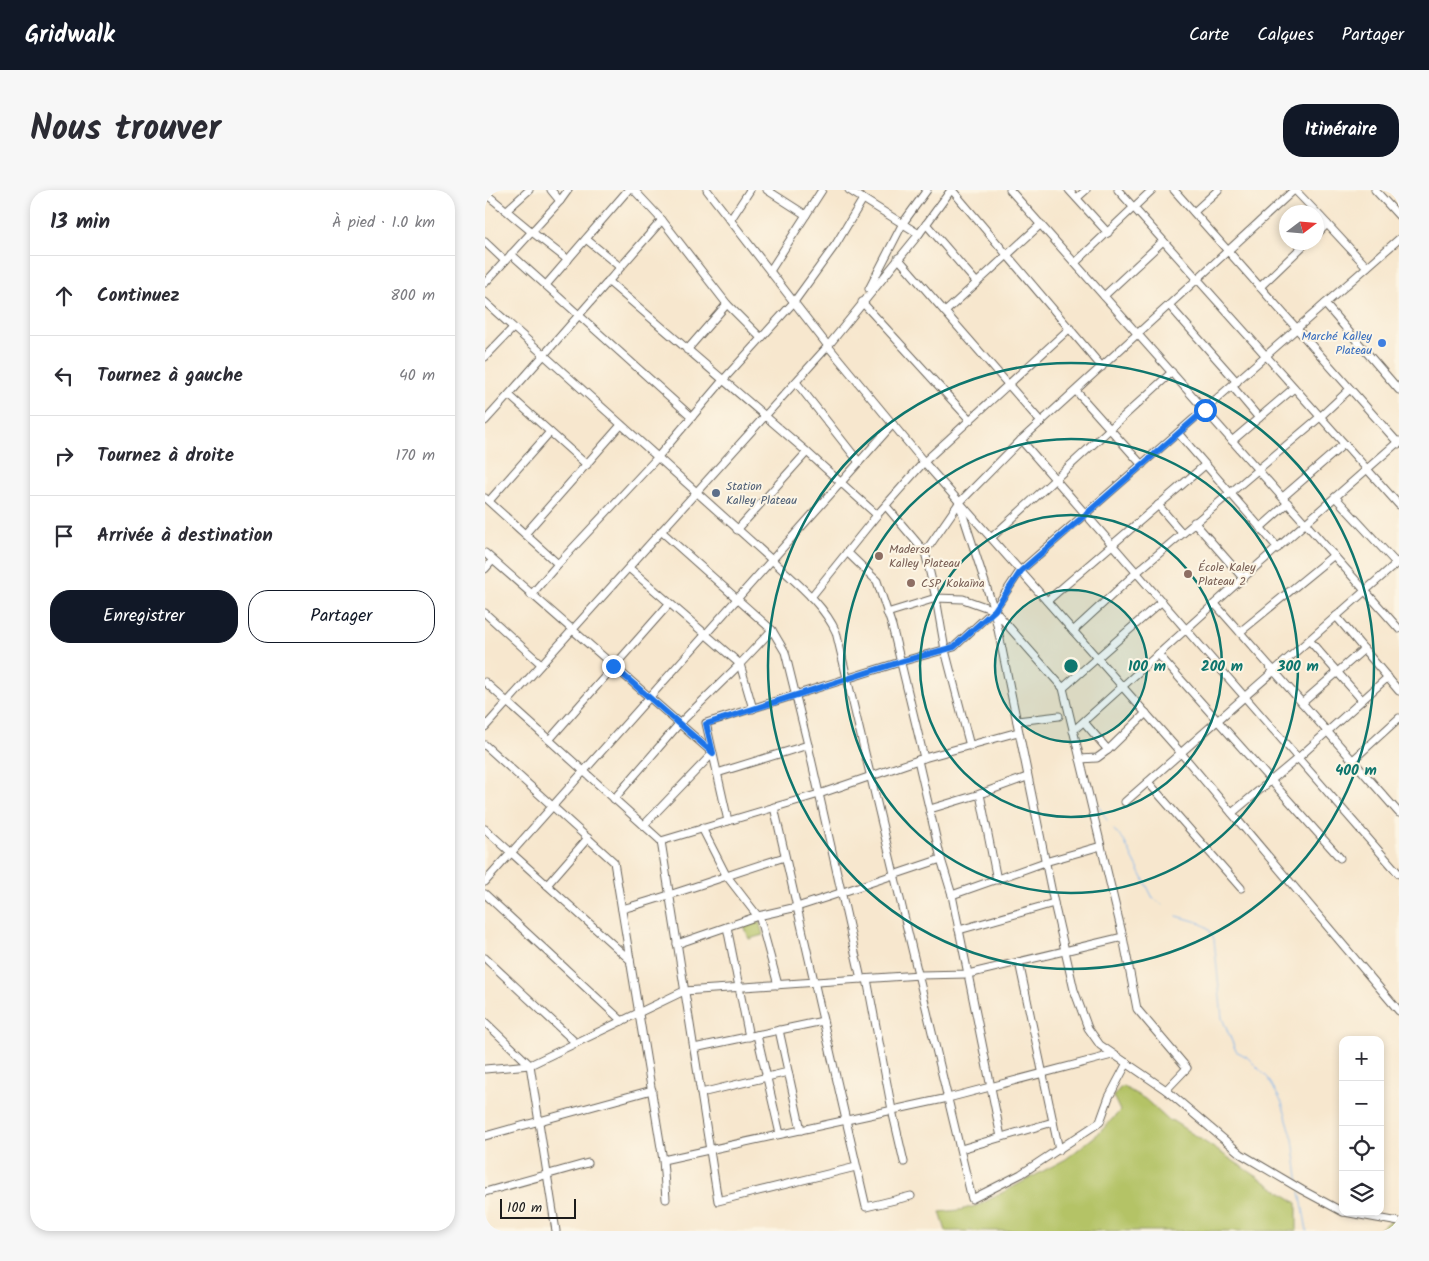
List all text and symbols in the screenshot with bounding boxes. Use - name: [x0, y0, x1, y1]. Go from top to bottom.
- text: Gridwalk: [25, 16, 115, 55]
- text: Carte: [1189, 21, 1229, 50]
- text: Calques: [1257, 21, 1314, 50]
- text: Partager: [1342, 21, 1404, 50]
- text: Nous trouver: [30, 102, 221, 158]
- button: Itinéraire: [1283, 104, 1399, 157]
- north arrow: [1279, 205, 1324, 250]
- text: 13 min: [50, 206, 110, 239]
- text: À pied · 1.0 km: [332, 210, 435, 235]
- text: Continuez: [97, 281, 180, 311]
- icon: ahead: [50, 282, 78, 310]
- text: 800 m: [390, 283, 435, 308]
- place label: Marché Kalley Plateau: [1301, 327, 1372, 360]
- marker: Marché Kalley Plateau: [1376, 337, 1388, 349]
- text: Tournez à gauche: [97, 361, 243, 391]
- icon: left: [50, 362, 78, 390]
- text: 40 m: [399, 363, 435, 388]
- route start: [1194, 399, 1217, 422]
- text: Tournez à droite: [97, 441, 234, 471]
- icon: right: [50, 442, 78, 470]
- text: 170 m: [395, 443, 435, 468]
- place label: Station Kalley Plateau: [726, 477, 797, 510]
- marker: Station Kalley Plateau: [710, 487, 722, 499]
- text: Arrivée à destination: [97, 521, 273, 551]
- icon: arrive: [50, 522, 78, 550]
- place label: Madersa Kalley Plateau: [889, 540, 960, 573]
- marker: Madersa Kalley Plateau: [873, 550, 885, 562]
- place label: École Kaley Plateau 2: [1198, 558, 1256, 591]
- marker: École Kaley Plateau 2: [1182, 568, 1194, 580]
- place label: CSP Kokaïna: [921, 574, 985, 593]
- marker: CSP Kokaïna: [905, 577, 917, 589]
- button: Enregistrer: [50, 590, 238, 643]
- button: Partager: [248, 590, 435, 643]
- route end: [602, 655, 625, 678]
- text: 100 m: [1128, 655, 1166, 679]
- text: 200 m: [1201, 655, 1243, 679]
- text: 300 m: [1276, 655, 1319, 679]
- centre of rings: [1062, 657, 1080, 675]
- text: 400 m: [1335, 759, 1377, 783]
- map controls: [1339, 1036, 1384, 1216]
- button: +: [1339, 1036, 1384, 1081]
- button: −: [1339, 1081, 1384, 1126]
- button: locate: [1339, 1126, 1384, 1171]
- button: layers: [1339, 1171, 1384, 1216]
- scale bar: [500, 1196, 576, 1219]
- text: 100 m: [507, 1197, 542, 1219]

